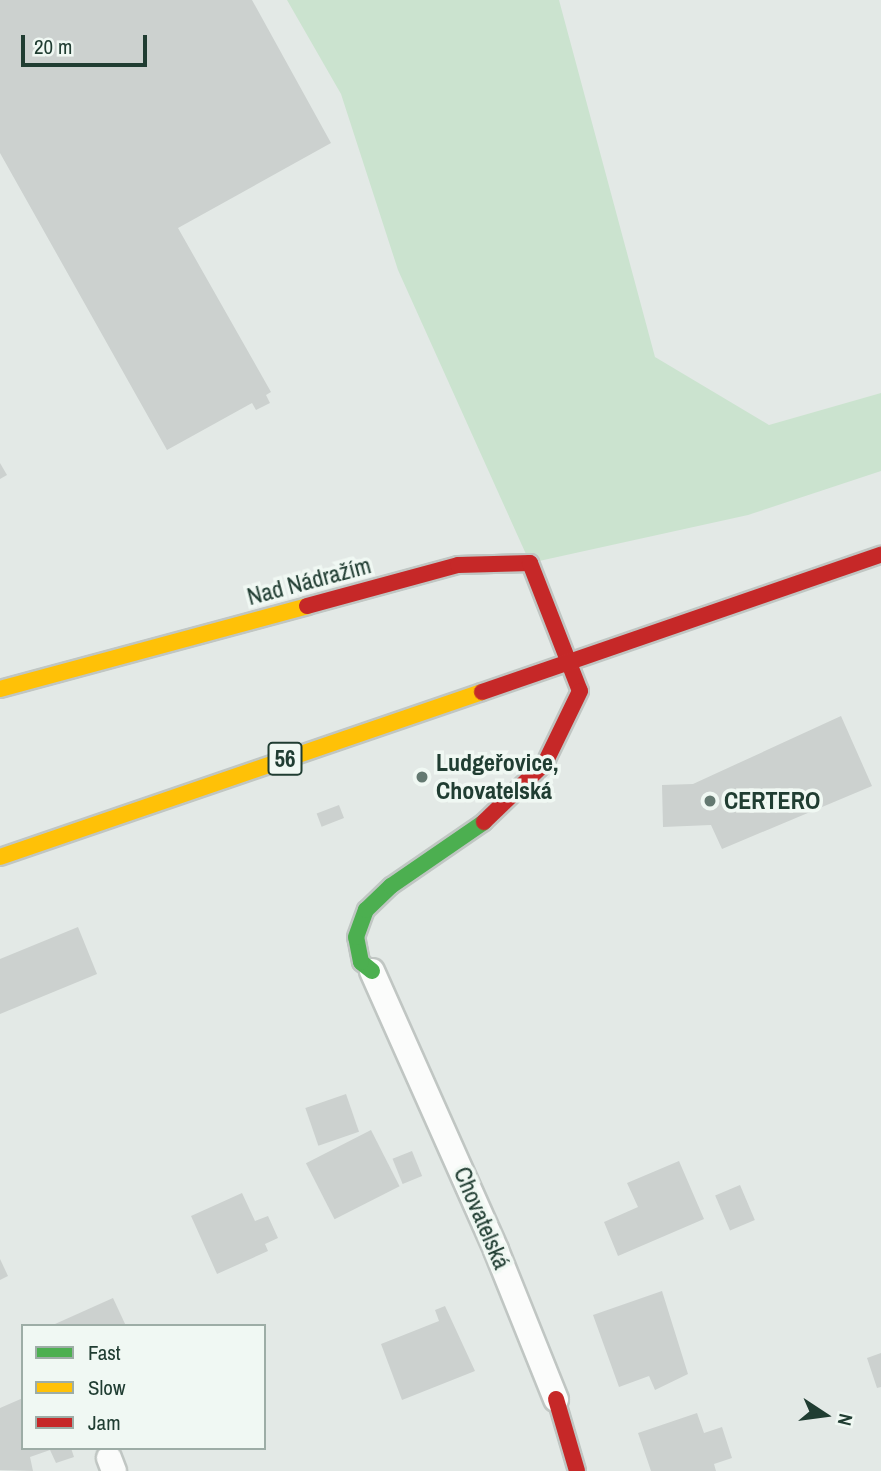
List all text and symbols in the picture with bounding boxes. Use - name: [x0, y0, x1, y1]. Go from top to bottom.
- scale bar: [24, 21, 150, 65]
- text: 20 m: [34, 32, 72, 61]
- street label: Nad Nádražím: [244, 551, 374, 611]
- road number: 56: [268, 740, 302, 778]
- place label: Ludgeřovice, Chovatelská: [436, 749, 558, 805]
- marker: Ludgeřovice, Chovatelská: [414, 769, 430, 785]
- place label: CERTERO: [724, 787, 820, 815]
- marker: CERTERO: [702, 793, 718, 809]
- street label: Chovatelská: [448, 1163, 516, 1273]
- legend: [21, 1324, 266, 1450]
- text: Fast: [88, 1338, 121, 1367]
- text: Slow: [88, 1373, 125, 1402]
- north arrow: [790, 1380, 860, 1450]
- text: Jam: [88, 1408, 121, 1437]
- text: N: [832, 1411, 859, 1428]

